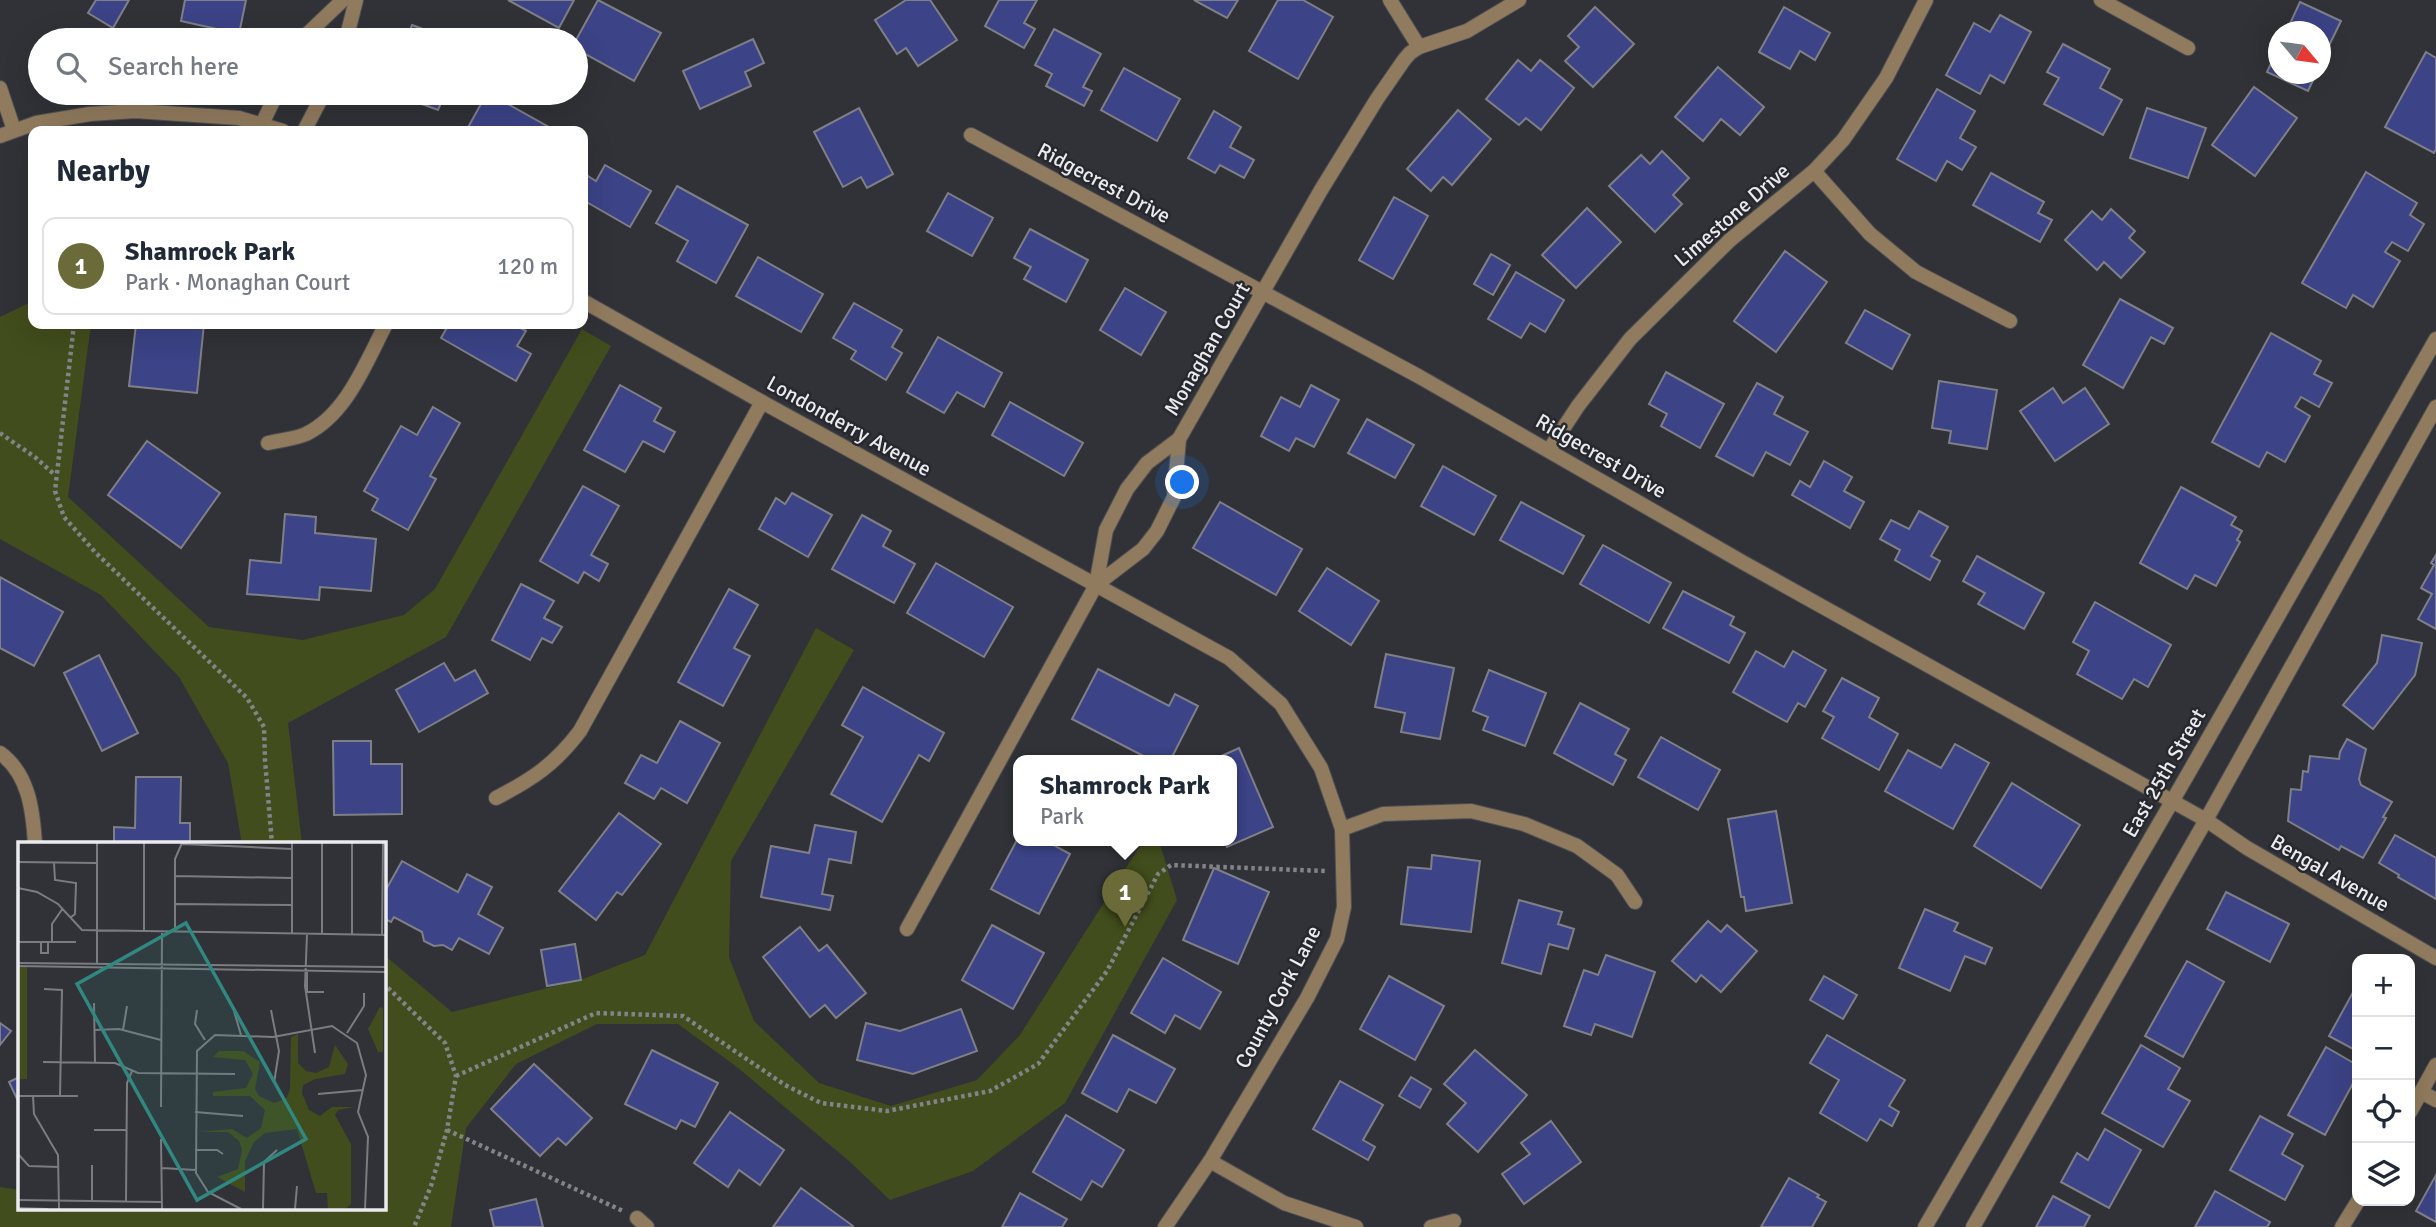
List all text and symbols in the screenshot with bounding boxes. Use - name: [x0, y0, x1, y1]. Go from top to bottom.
- north arrow: [2268, 21, 2331, 84]
- search box: [28, 28, 588, 105]
- icon: search: [52, 48, 90, 86]
- text: Search here: [108, 51, 239, 83]
- street label: Ridgecrest Drive: [1033, 137, 1175, 229]
- text: Nearby: [56, 153, 150, 190]
- street label: Limestone Drive: [1669, 158, 1795, 272]
- text: Shamrock Park: [125, 236, 295, 268]
- text: 1: [75, 252, 87, 281]
- text: 120 m: [497, 252, 558, 281]
- text: Park · Monaghan Court: [125, 268, 350, 297]
- street label: Monaghan Court: [1158, 278, 1256, 420]
- street label: Londonderry Avenue: [762, 370, 936, 482]
- street label: Ridgecrest Drive: [1531, 408, 1671, 504]
- your location: [1165, 465, 1199, 499]
- street label: East 25th Street: [2117, 704, 2211, 842]
- popup: [1013, 755, 1237, 846]
- text: Shamrock Park: [1040, 770, 1210, 802]
- text: Park: [1040, 802, 1084, 831]
- street label: Bengal Avenue: [2266, 829, 2394, 917]
- inset map: [18, 842, 385, 1210]
- pin: 1: [1102, 869, 1148, 927]
- street label: County Cork Lane: [1229, 921, 1327, 1073]
- map controls: [2352, 954, 2415, 1206]
- button: +: [2352, 954, 2415, 1017]
- button: −: [2352, 1017, 2415, 1080]
- button: locate: [2352, 1080, 2415, 1143]
- button: layers: [2352, 1143, 2415, 1206]

